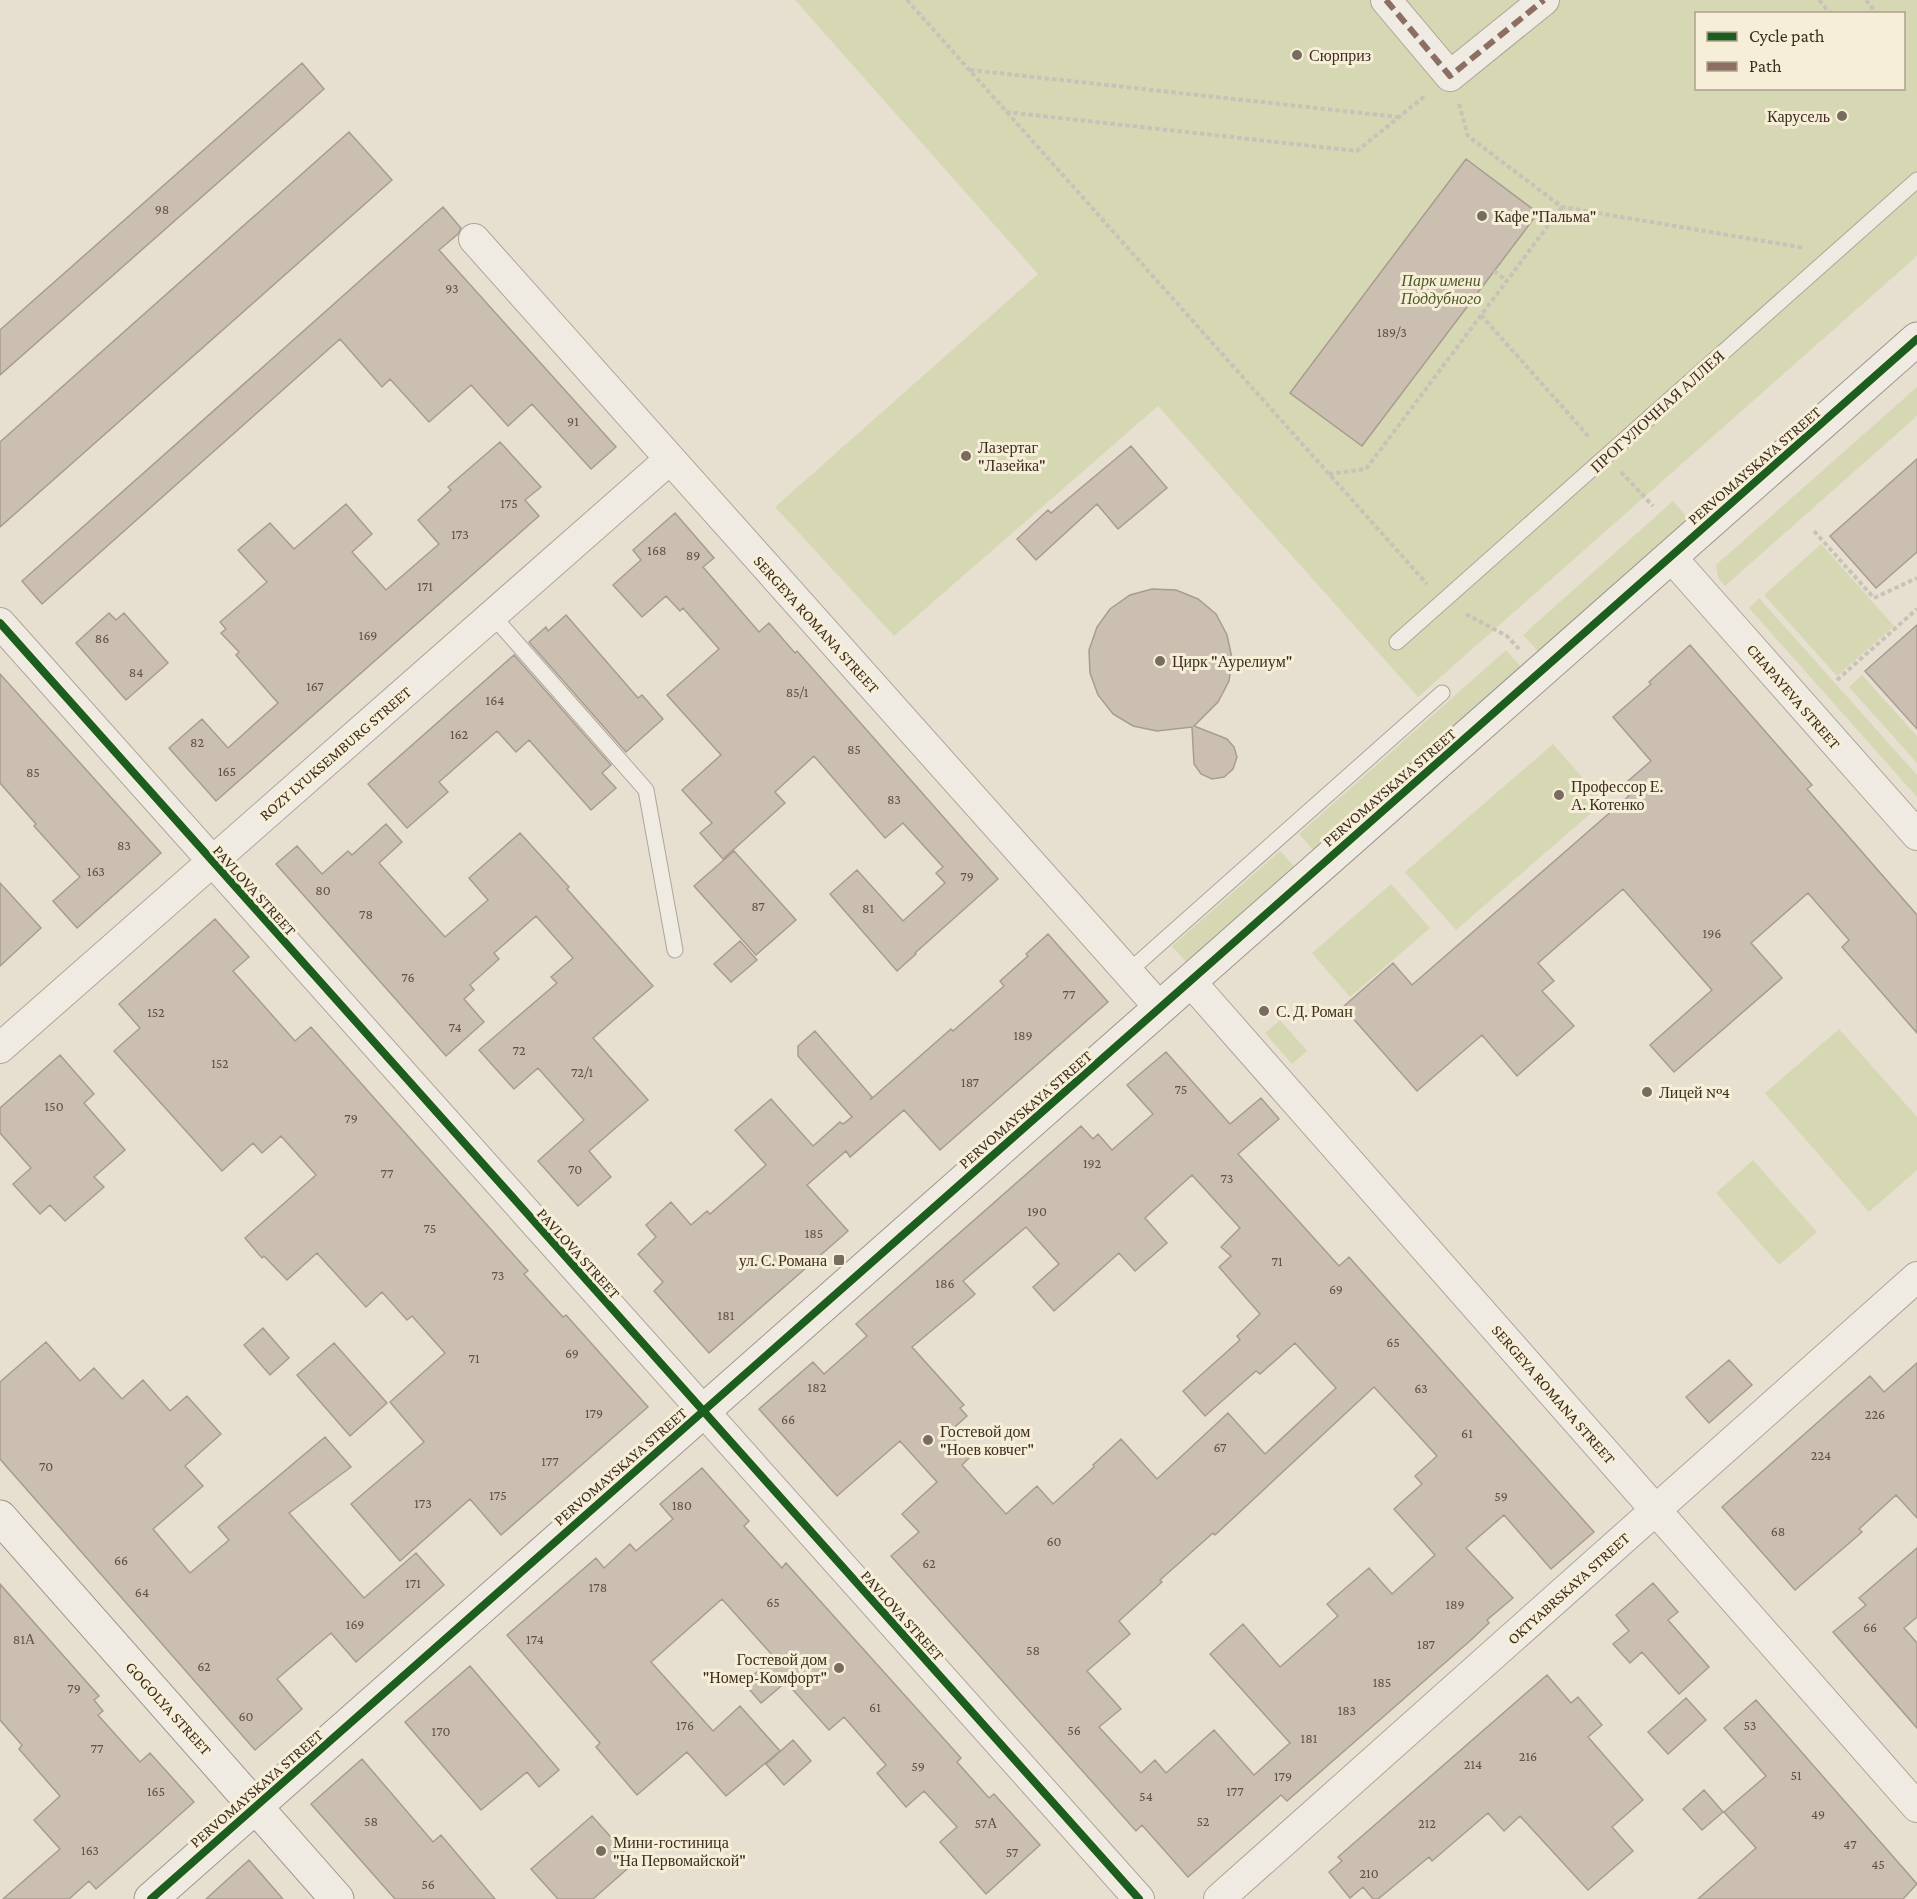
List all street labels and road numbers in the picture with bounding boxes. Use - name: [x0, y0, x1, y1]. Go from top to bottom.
- street label: ПРОГУЛОЧНАЯ АЛЛЕЯ: [1587, 347, 1728, 476]
- street label: PERVOMAYSKAYA STREET: [1684, 403, 1824, 528]
- street label: SERGEYA ROMANA STREET: [751, 552, 883, 697]
- street label: CHAPAYEVA STREET: [1743, 640, 1844, 753]
- street label: ROZY LYUKSEMBURG STREET: [256, 683, 415, 824]
- street label: PERVOMAYSKAYA STREET: [1319, 725, 1459, 850]
- street label: PAVLOVA STREET: [210, 842, 300, 939]
- street label: PERVOMAYSKAYA STREET: [955, 1047, 1095, 1172]
- street label: PAVLOVA STREET: [534, 1205, 624, 1302]
- street label: SERGEYA ROMANA STREET: [1489, 1321, 1619, 1468]
- street label: PERVOMAYSKAYA STREET: [550, 1404, 690, 1529]
- street label: OKTYABRSKAYA STREET: [1504, 1529, 1633, 1648]
- street label: PAVLOVA STREET: [858, 1567, 948, 1664]
- street label: GOGOLYA STREET: [122, 1658, 215, 1759]
- street label: PERVOMAYSKAYA STREET: [186, 1726, 326, 1851]

